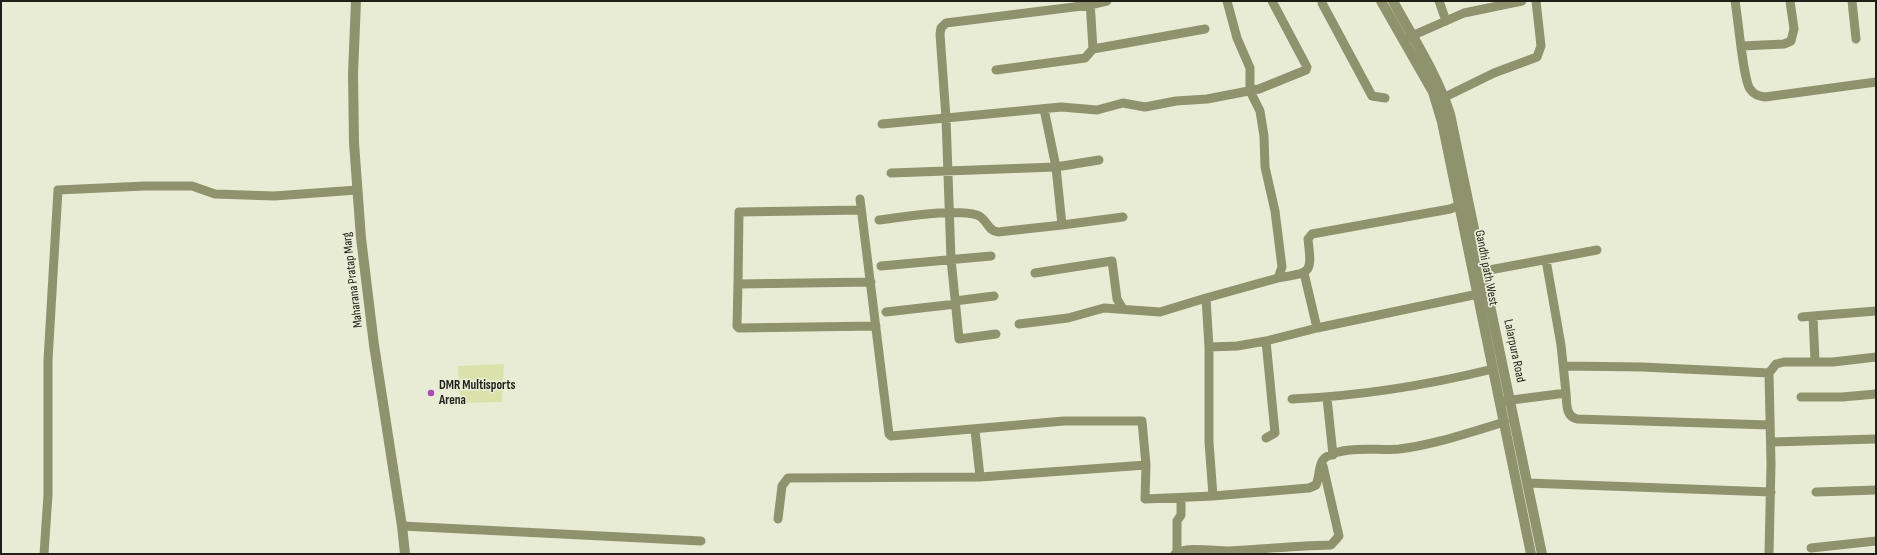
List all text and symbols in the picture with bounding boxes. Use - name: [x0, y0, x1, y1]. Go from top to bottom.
- street label: Gandhi path West: [1471, 229, 1501, 307]
- street label: Maharana Pratap Marg: [339, 231, 367, 329]
- street label: Lalarpura Road: [1500, 318, 1528, 384]
- place label: DMR Multisports Arena: [439, 378, 516, 409]
- marker: DMR Multisports Arena: [426, 388, 436, 398]

